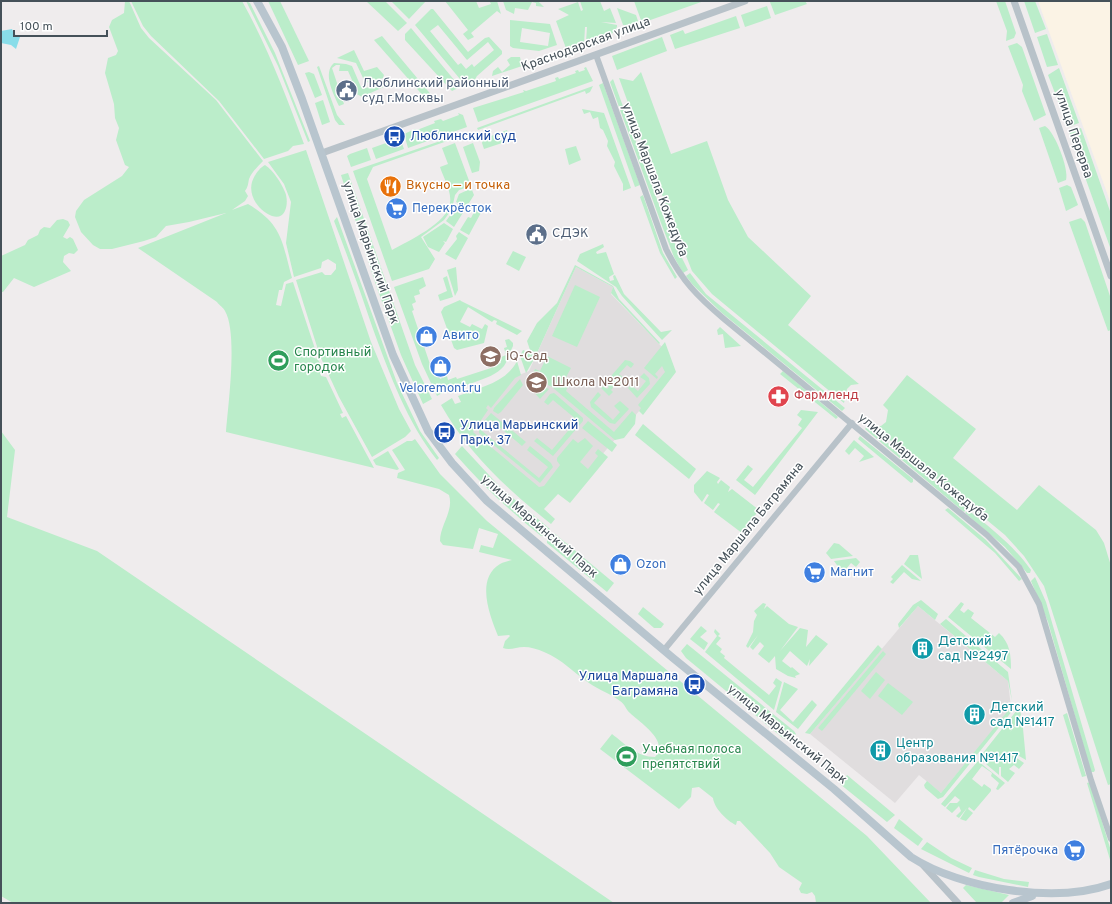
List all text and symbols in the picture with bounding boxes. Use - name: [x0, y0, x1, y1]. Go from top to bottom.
- scale bar: [14, 12, 107, 38]
- street label: Краснодарская улица: [519, 14, 653, 76]
- text: 100 m: [20, 19, 53, 35]
- place label: Люблинский районный суд г.Москвы: [362, 76, 509, 107]
- public building icon: Люблинский районный суд г.Москвы: [334, 78, 360, 104]
- street label: улица Перерва: [1050, 88, 1096, 180]
- street label: улица Маршала Кожедуба: [617, 101, 691, 259]
- bus stop icon: Люблинский суд: [382, 124, 408, 150]
- place label: Люблинский суд: [410, 129, 516, 145]
- restaurant icon: Вкусно — и точка: [378, 173, 404, 199]
- place label: Вкусно — и точка: [406, 178, 510, 194]
- street label: улица Марьинский Парк: [338, 180, 402, 326]
- supermarket icon: Перекрёсток: [384, 196, 410, 222]
- place label: Перекрёсток: [412, 201, 492, 217]
- public building icon: СДЭК: [524, 221, 550, 247]
- place label: СДЭК: [552, 226, 589, 242]
- shop icon: Авито: [413, 323, 439, 349]
- place label: Авито: [442, 328, 479, 344]
- school or university icon: iQ-Сад: [478, 344, 504, 370]
- place label: Спортивный городок: [294, 345, 371, 376]
- sports icon: Спортивный городок: [265, 347, 291, 373]
- place label: iQ-Сад: [506, 349, 548, 365]
- shop icon: Veloremont.ru: [427, 354, 453, 380]
- school or university icon: Школа №2011: [523, 370, 549, 396]
- place label: Школа №2011: [552, 375, 639, 391]
- place label: Veloremont.ru: [399, 381, 481, 397]
- pharmacy icon: Фармленд: [765, 383, 791, 409]
- place label: Фармленд: [794, 388, 859, 404]
- street label: улица Маршала Кожедуба: [854, 410, 992, 526]
- place label: Улица Марьинский Парк, 37: [460, 418, 578, 449]
- bus stop icon: Улица Марьинский Парк, 37: [432, 420, 458, 446]
- street label: улица Маршала Баграмяна: [690, 459, 808, 599]
- street label: улица Марьинский Парк: [477, 472, 601, 582]
- shop icon: Ozon: [608, 552, 634, 578]
- place label: Ozon: [636, 557, 666, 573]
- supermarket icon: Магнит: [801, 560, 827, 586]
- place label: Магнит: [830, 565, 874, 581]
- place label: Детский сад №2497: [938, 634, 1008, 665]
- building icon: Детский сад №2497: [910, 636, 936, 662]
- place label: Улица Маршала Баграмяна: [579, 669, 678, 700]
- bus stop icon: Улица Маршала Баграмяна: [681, 671, 707, 697]
- street label: улица Марьинский Парк: [724, 682, 850, 788]
- place label: Детский сад №1417: [990, 700, 1055, 731]
- building icon: Детский сад №1417: [962, 702, 988, 728]
- place label: Центр образования №1417: [896, 736, 1019, 767]
- building icon: Центр образования №1417: [868, 738, 894, 764]
- place label: Учебная полоса препятствий: [642, 742, 741, 773]
- sports icon: Учебная полоса препятствий: [613, 744, 639, 770]
- supermarket icon: Пятёрочка: [1061, 838, 1087, 864]
- place label: Пятёрочка: [992, 843, 1058, 859]

